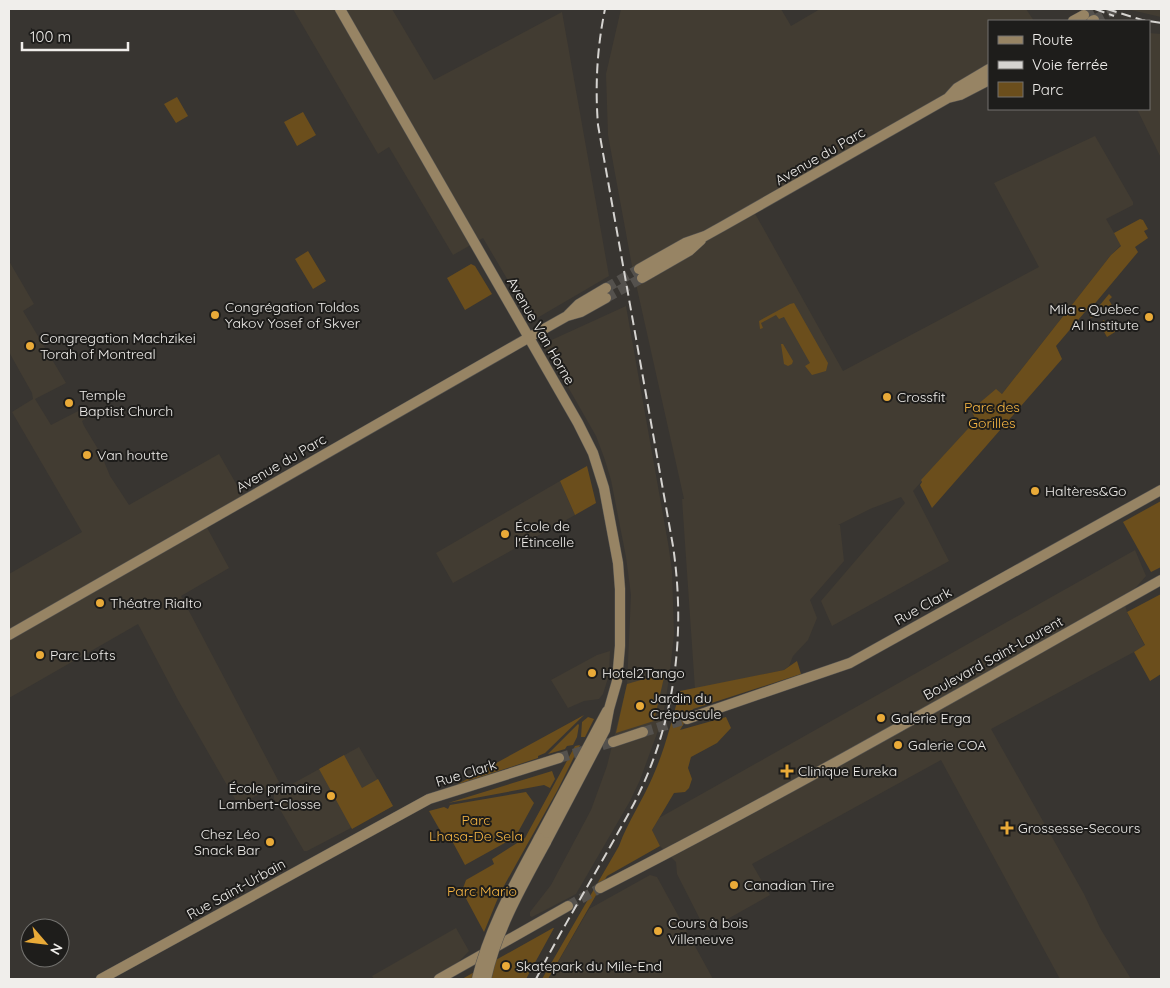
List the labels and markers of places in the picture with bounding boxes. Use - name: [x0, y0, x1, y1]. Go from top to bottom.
- place label: Congrégation Toldos Yakov Yosef of Skver: [225, 298, 361, 332]
- place label: Mila - Quebec AI Institute: [1049, 300, 1139, 334]
- marker: Congrégation Toldos Yakov Yosef of Skver: [209, 309, 221, 321]
- marker: Mila - Quebec AI Institute: [1143, 311, 1155, 323]
- place label: Congregation Machzikei Torah of Montreal: [40, 329, 196, 363]
- marker: Congregation Machzikei Torah of Montreal: [24, 340, 36, 352]
- place label: Temple Baptist Church: [79, 386, 173, 420]
- place label: Crossfit: [897, 388, 946, 406]
- marker: Crossfit: [881, 391, 893, 403]
- marker: Temple Baptist Church: [63, 397, 75, 409]
- place label: Van houtte: [97, 446, 168, 464]
- marker: Van houtte: [81, 449, 93, 461]
- place label: Haltères&Go: [1045, 482, 1127, 500]
- marker: Haltères&Go: [1029, 485, 1041, 497]
- place label: École de l'Étincelle: [515, 517, 574, 551]
- marker: École de l'Étincelle: [499, 528, 511, 540]
- place label: Théatre Rialto: [110, 594, 202, 612]
- marker: Théatre Rialto: [94, 597, 106, 609]
- place label: Parc Lofts: [50, 646, 116, 664]
- marker: Parc Lofts: [34, 649, 46, 661]
- place label: Hotel2Tango: [602, 664, 685, 682]
- marker: Hotel2Tango: [586, 667, 598, 679]
- place label: Jardin du Crépuscule: [650, 689, 721, 723]
- marker: Jardin du Crépuscule: [634, 700, 646, 712]
- place label: Galerie Erga: [891, 709, 971, 727]
- marker: Galerie Erga: [875, 712, 887, 724]
- place label: Galerie COA: [908, 736, 986, 754]
- marker: Galerie COA: [892, 739, 904, 751]
- place label: Clinique Eureka: [798, 762, 897, 780]
- marker: Clinique Eureka: [780, 764, 794, 778]
- place label: École primaire Lambert-Closse: [219, 779, 321, 813]
- marker: École primaire Lambert-Closse: [325, 790, 337, 802]
- place label: Grossesse-Secours: [1018, 819, 1140, 837]
- marker: Grossesse-Secours: [1000, 821, 1014, 835]
- place label: Chez Léo Snack Bar: [194, 825, 261, 859]
- marker: Chez Léo Snack Bar: [264, 836, 276, 848]
- place label: Canadian Tire: [744, 876, 835, 894]
- marker: Canadian Tire: [728, 879, 740, 891]
- place label: Cours à bois Villeneuve: [668, 914, 748, 948]
- marker: Cours à bois Villeneuve: [652, 925, 664, 937]
- place label: Skatepark du Mile-End: [516, 957, 662, 975]
- marker: Skatepark du Mile-End: [500, 960, 512, 972]

